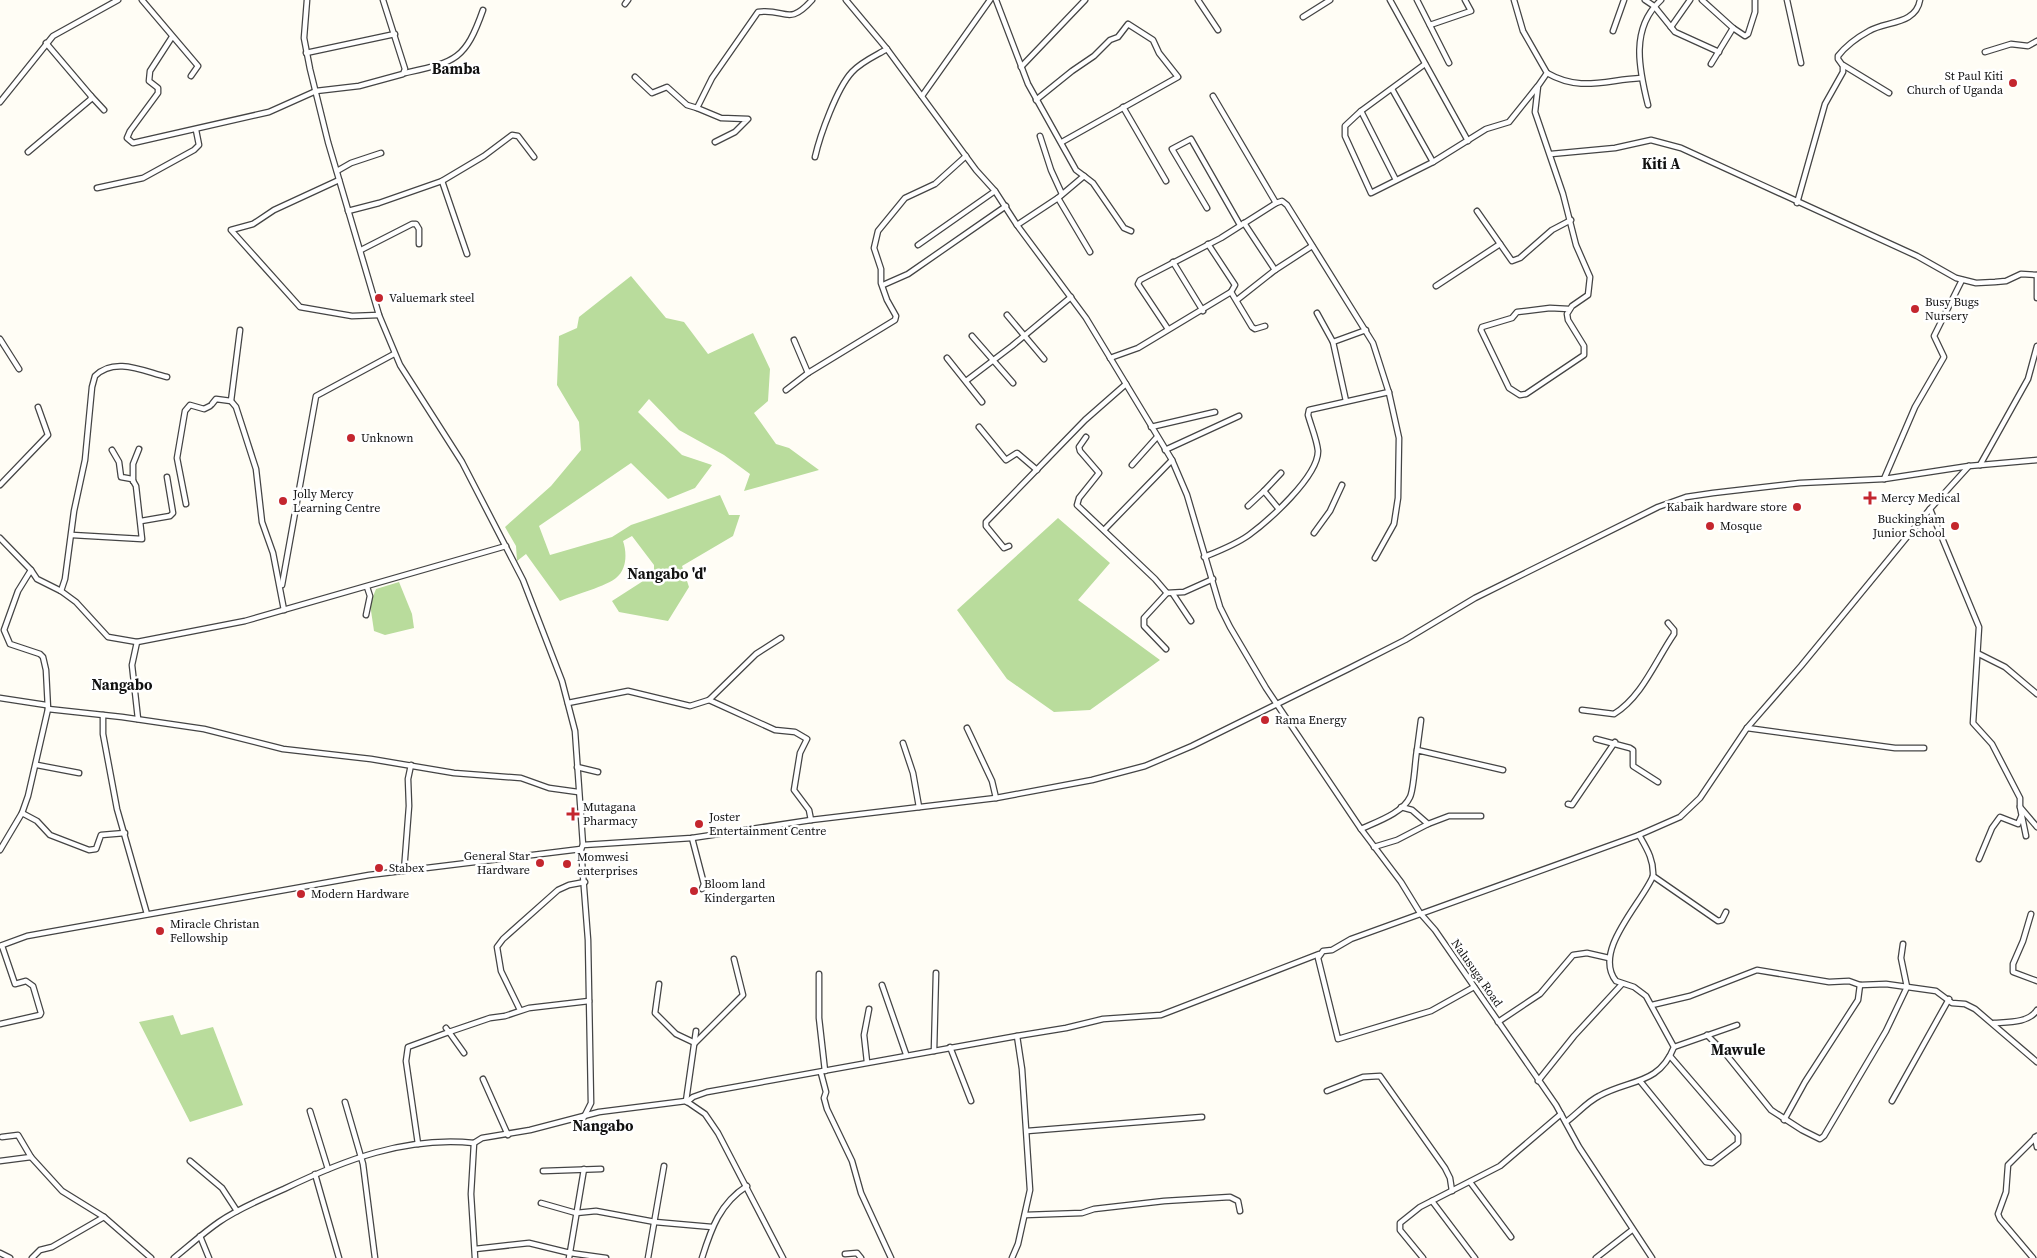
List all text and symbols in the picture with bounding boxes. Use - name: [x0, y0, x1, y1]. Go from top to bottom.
- district label: Bamba: [432, 58, 481, 79]
- place label: St Paul Kiti Church of Uganda: [1907, 68, 2004, 98]
- marker: St Paul Kiti Church of Uganda: [2007, 77, 2019, 89]
- district label: Kiti A: [1642, 153, 1680, 174]
- place label: Valuemark steel: [389, 290, 475, 306]
- marker: Valuemark steel: [373, 292, 385, 304]
- place label: Busy Bugs Nursery: [1925, 294, 1979, 324]
- marker: Busy Bugs Nursery: [1909, 303, 1921, 315]
- place label: Unknown: [361, 430, 414, 446]
- marker: Unknown: [345, 432, 357, 444]
- place label: Jolly Mercy Learning Centre: [292, 486, 380, 516]
- place label: Mercy Medical: [1881, 490, 1961, 506]
- marker: Mercy Medical: [1863, 491, 1877, 505]
- marker: Jolly Mercy Learning Centre: [277, 495, 289, 507]
- place label: Kabaik hardware store: [1666, 499, 1787, 515]
- marker: Kabaik hardware store: [1791, 501, 1803, 513]
- place label: Buckingham Junior School: [1872, 511, 1945, 541]
- place label: Mosque: [1720, 518, 1762, 534]
- marker: Mosque: [1704, 520, 1716, 532]
- marker: Buckingham Junior School: [1949, 520, 1961, 532]
- district label: Nangabo 'd': [627, 563, 707, 584]
- district label: Nangabo: [91, 674, 153, 695]
- place label: Rama Energy: [1275, 712, 1347, 728]
- marker: Rama Energy: [1259, 714, 1271, 726]
- place label: Mutagana Pharmacy: [583, 799, 638, 829]
- marker: Mutagana Pharmacy: [567, 808, 579, 820]
- place label: Joster Entertainment Centre: [708, 809, 826, 839]
- marker: Joster Entertainment Centre: [693, 818, 705, 830]
- place label: General Star Hardware: [464, 848, 530, 878]
- place label: Momwesi enterprises: [577, 849, 638, 879]
- marker: General Star Hardware: [534, 857, 546, 869]
- marker: Momwesi enterprises: [561, 858, 573, 870]
- place label: Stabex: [389, 860, 425, 876]
- marker: Stabex: [373, 862, 385, 874]
- place label: Bloom land Kindergarten: [704, 876, 775, 906]
- marker: Bloom land Kindergarten: [688, 885, 700, 897]
- place label: Modern Hardware: [311, 886, 409, 902]
- marker: Modern Hardware: [295, 888, 307, 900]
- place label: Miracle Christan Fellowship: [170, 916, 260, 946]
- marker: Miracle Christan Fellowship: [154, 925, 166, 937]
- street label: Nalusuga Road: [1448, 936, 1506, 1010]
- district label: Mawule: [1711, 1039, 1765, 1060]
- district label: Nangabo: [572, 1115, 634, 1136]

